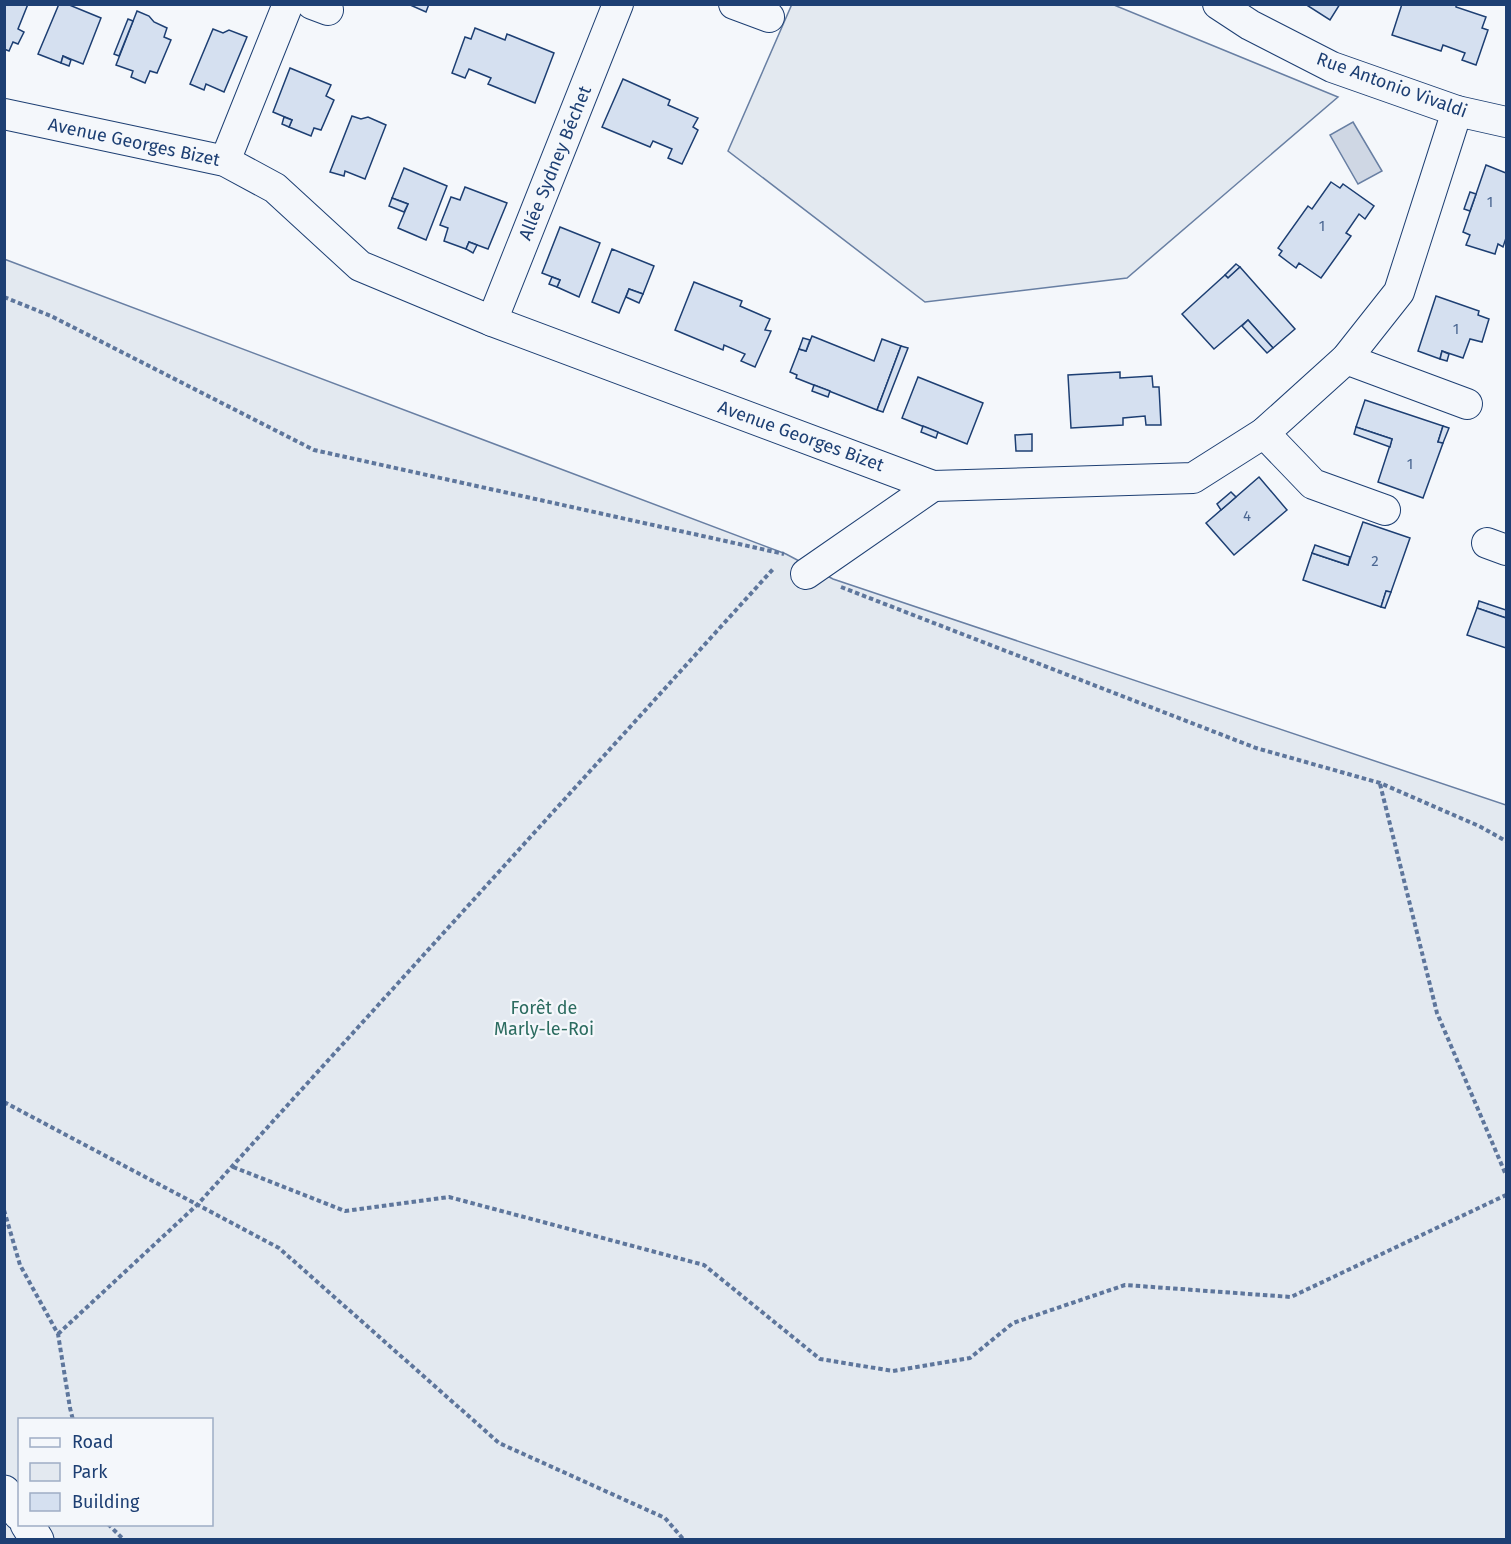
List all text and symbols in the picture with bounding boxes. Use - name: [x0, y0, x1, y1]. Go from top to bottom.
- street label: Rue Antonio Vivaldi: [1314, 48, 1470, 122]
- street label: Allée Sydney Béchet: [514, 82, 596, 243]
- street label: Avenue Georges Bizet: [46, 113, 222, 171]
- house number: 1: [1487, 193, 1493, 211]
- house number: 1: [1319, 217, 1325, 235]
- house number: 1: [1453, 320, 1459, 338]
- street label: Avenue Georges Bizet: [715, 396, 887, 476]
- house number: 1: [1407, 455, 1413, 473]
- house number: 4: [1243, 507, 1251, 525]
- house number: 2: [1371, 552, 1379, 570]
- park label: Forêt de Marly-le-Roi: [494, 997, 594, 1040]
- legend: [18, 1418, 213, 1526]
- text: Road: [72, 1431, 114, 1453]
- text: Park: [72, 1461, 108, 1483]
- text: Building: [72, 1491, 140, 1513]

